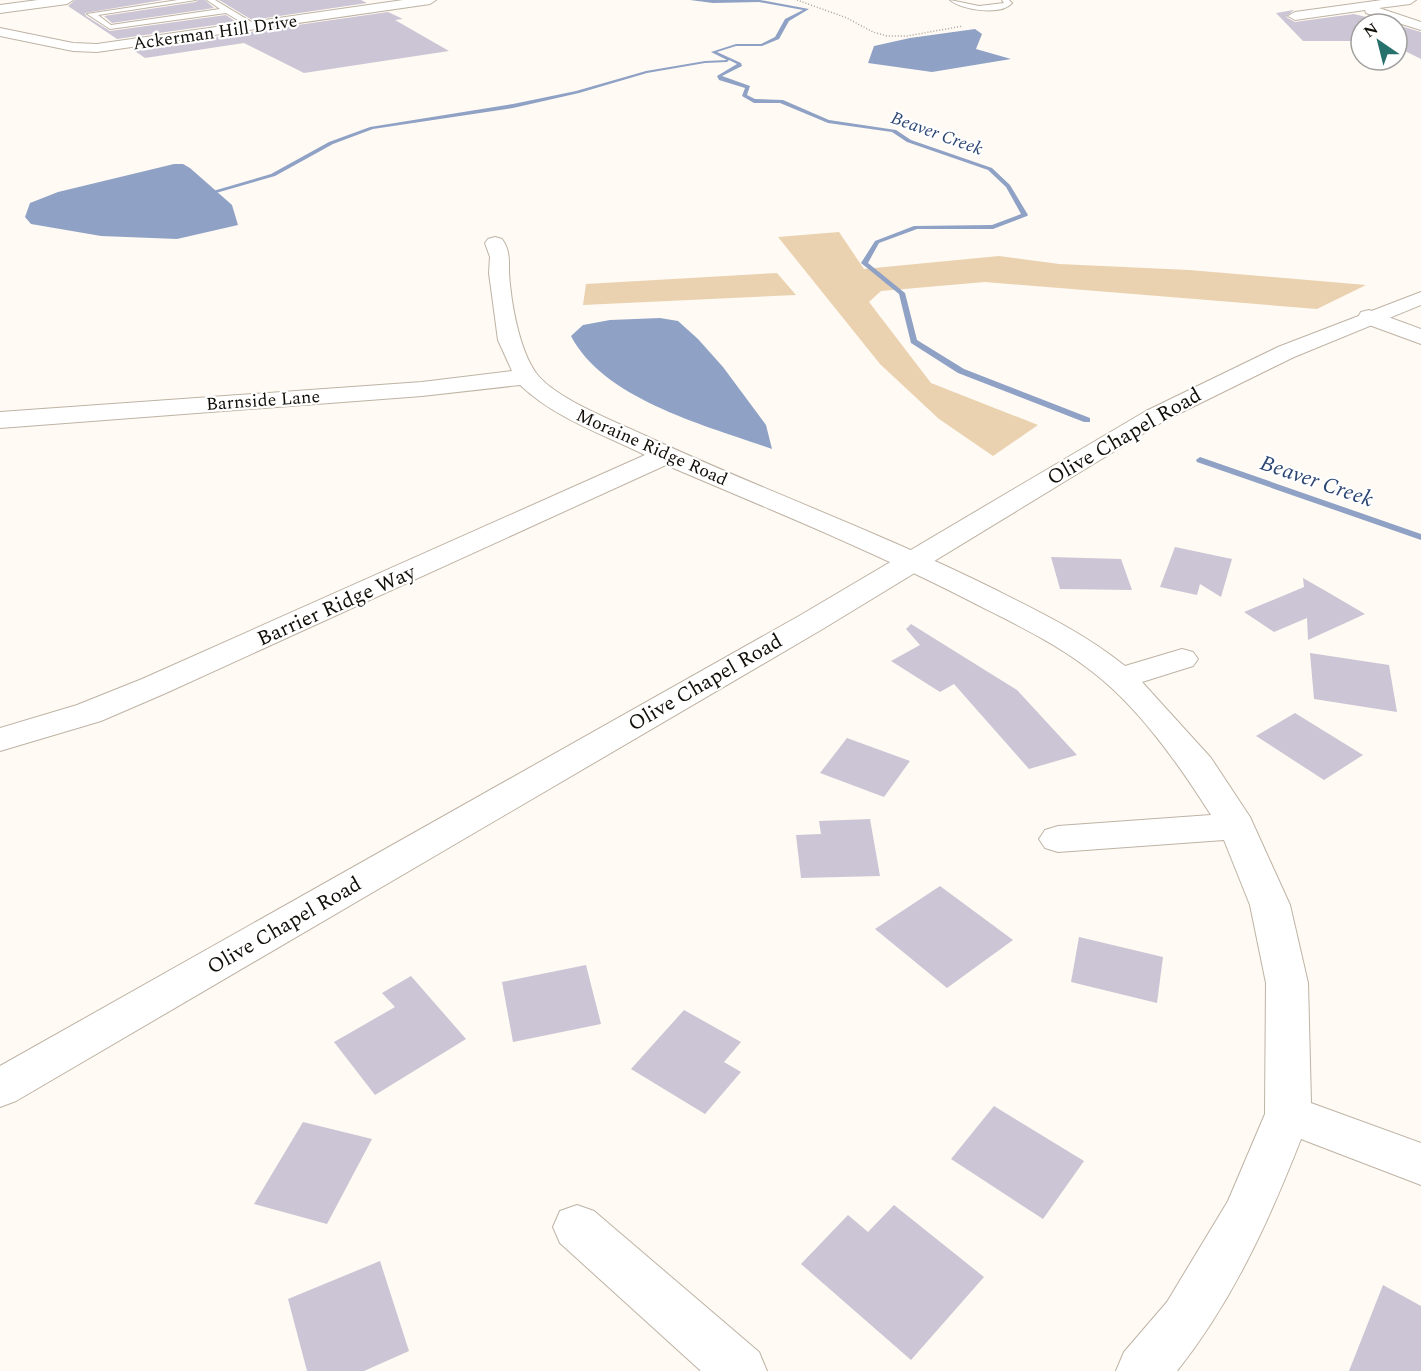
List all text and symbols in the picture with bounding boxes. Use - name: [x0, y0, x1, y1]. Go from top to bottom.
- street label: Ackerman Hill Drive: [131, 8, 299, 57]
- north arrow: [1349, 12, 1409, 72]
- text: N: [1359, 17, 1383, 44]
- water label: Beaver Creek: [887, 104, 987, 163]
- street label: Olive Chapel Road: [1041, 380, 1208, 494]
- street label: Barnside Lane: [205, 383, 321, 418]
- street label: Moraine Ridge Road: [572, 402, 732, 493]
- water label: Beaver Creek: [1255, 447, 1378, 516]
- street label: Barrier Ridge Way: [252, 556, 422, 655]
- street label: Olive Chapel Road: [622, 626, 789, 740]
- street label: Olive Chapel Road: [201, 869, 368, 983]

